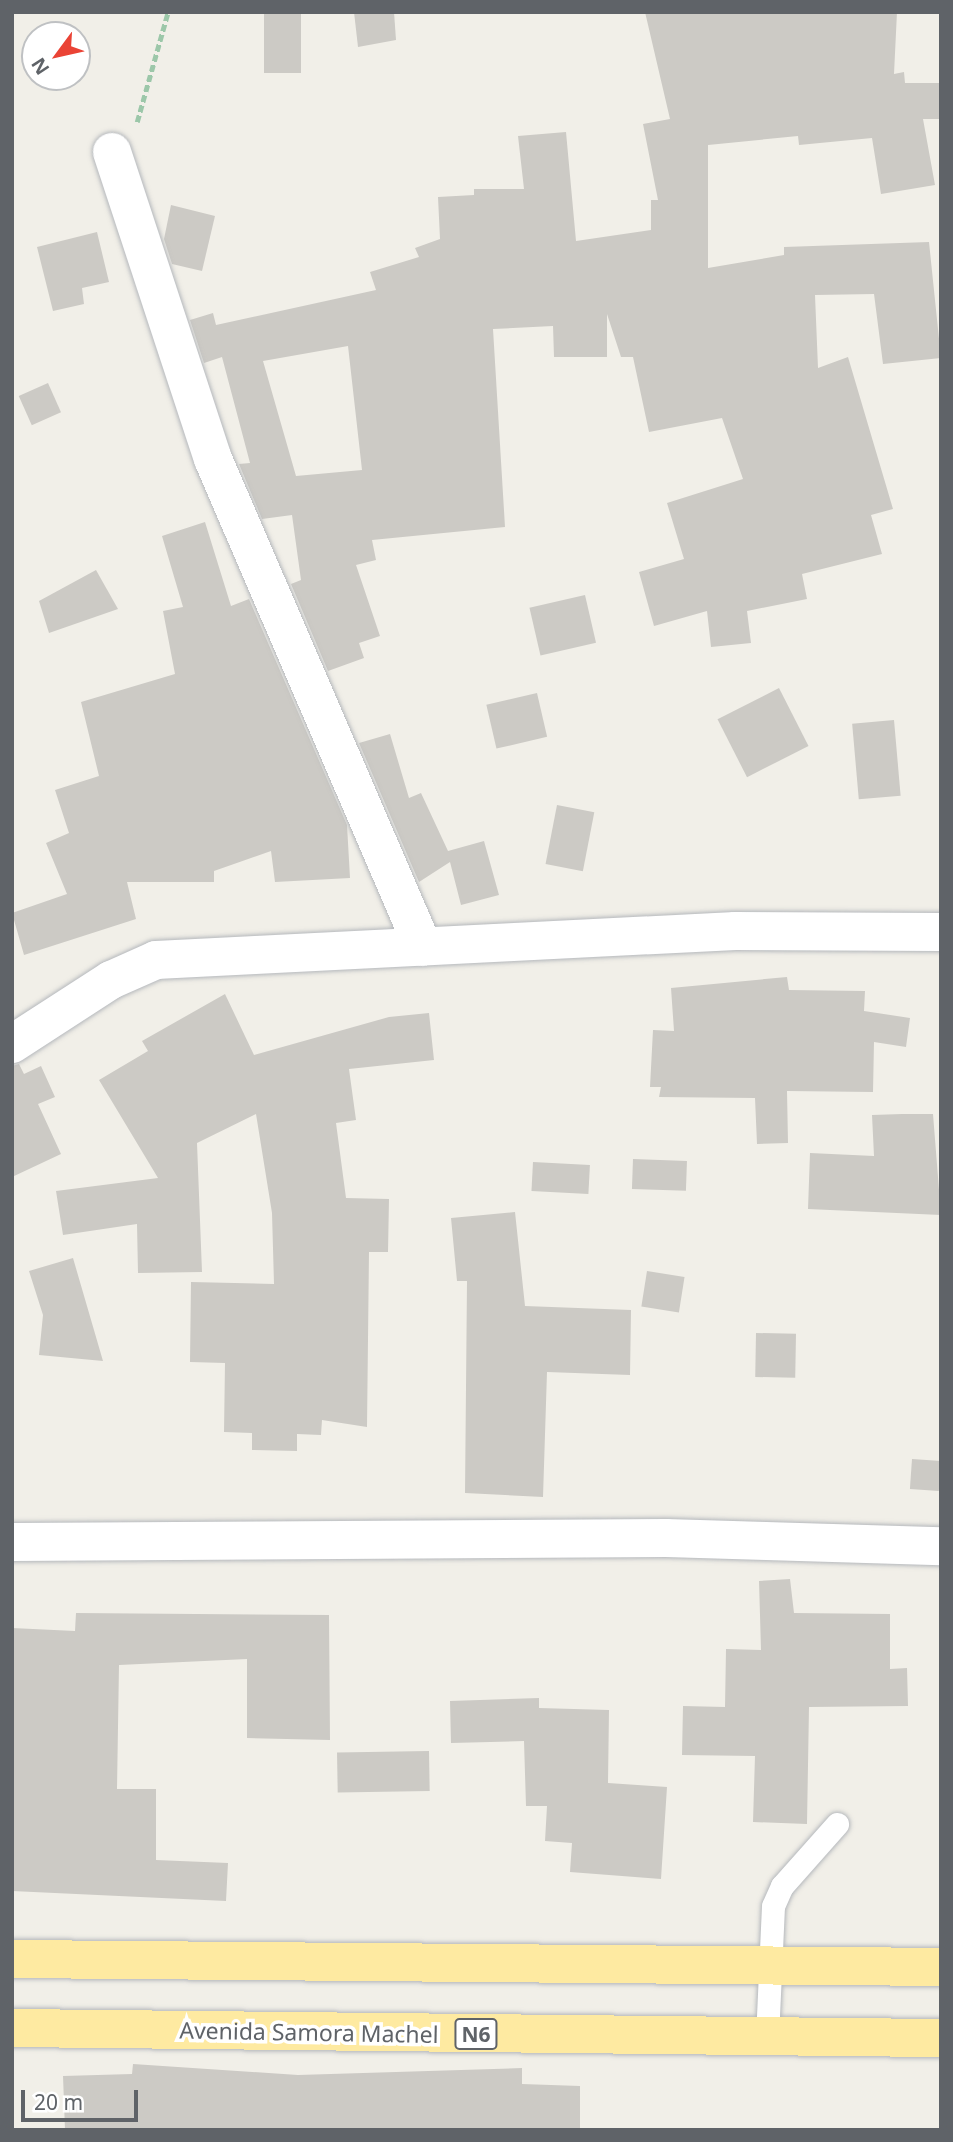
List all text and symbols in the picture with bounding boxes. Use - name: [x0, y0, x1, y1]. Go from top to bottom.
- north arrow: [21, 21, 91, 91]
- text: N: [25, 53, 55, 80]
- street label: Avenida Samora Machel: [179, 2016, 439, 2048]
- road number: N6: [453, 2016, 499, 2052]
- scale bar: [24, 2076, 142, 2120]
- text: 20 m: [34, 2088, 83, 2116]

